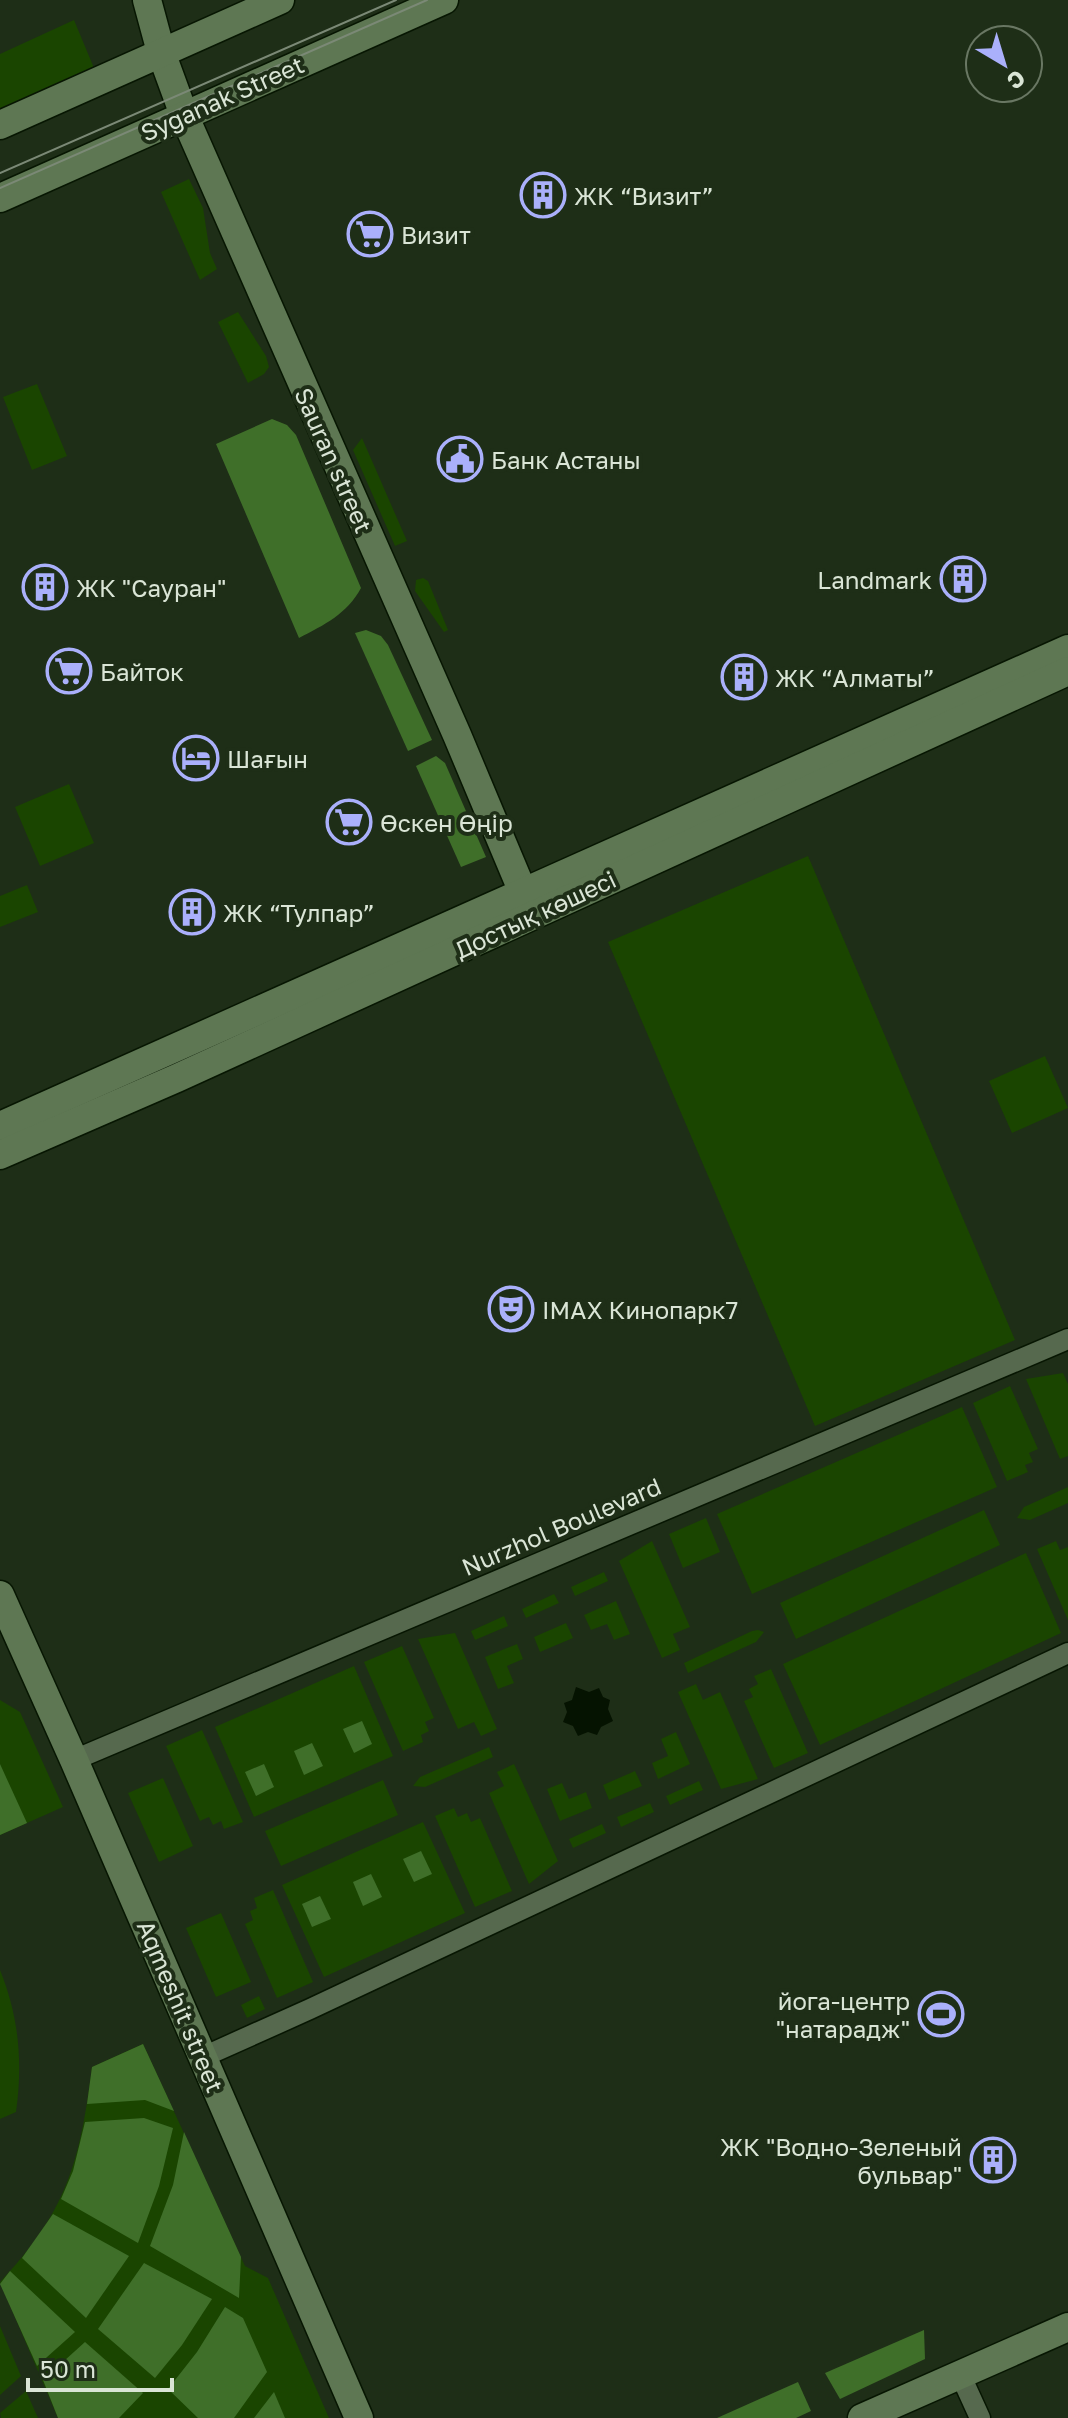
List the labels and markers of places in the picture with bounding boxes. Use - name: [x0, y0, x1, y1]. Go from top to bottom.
- building icon: ЖК “Визит”: [519, 171, 567, 219]
- place label: ЖК “Визит”: [574, 181, 714, 210]
- supermarket icon: Визит: [346, 210, 394, 258]
- place label: Визит: [401, 220, 471, 249]
- public building icon: Банк Астаны: [436, 435, 484, 483]
- place label: Банк Астаны: [491, 445, 641, 474]
- building icon: Landmark: [939, 555, 987, 603]
- building icon: ЖК "Сауран": [21, 563, 69, 611]
- place label: Landmark: [817, 565, 932, 594]
- place label: ЖК "Сауран": [76, 573, 226, 602]
- supermarket icon: Байток: [45, 647, 93, 695]
- building icon: ЖК “Алматы”: [720, 653, 768, 701]
- place label: Байток: [100, 657, 184, 686]
- place label: ЖК “Алматы”: [775, 663, 935, 692]
- hotel icon: Шағын: [172, 734, 220, 782]
- place label: Шағын: [227, 744, 308, 773]
- supermarket icon: Өскен Өңір: [325, 798, 373, 846]
- place label: Өскен Өңір: [380, 808, 513, 837]
- building icon: ЖК “Тулпар”: [168, 888, 216, 936]
- place label: ЖК “Тулпар”: [223, 898, 375, 927]
- theatre icon: IMAX Кинопарк7: [487, 1285, 535, 1333]
- place label: IMAX Кинопарк7: [542, 1295, 738, 1324]
- place label: йога-центр "натарадж": [776, 1986, 910, 2043]
- sports icon: йога-центр "натарадж": [917, 1990, 965, 2038]
- place label: ЖК "Водно-Зеленый бульвар": [720, 2132, 962, 2189]
- building icon: ЖК "Водно-Зеленый бульвар": [969, 2136, 1017, 2184]

